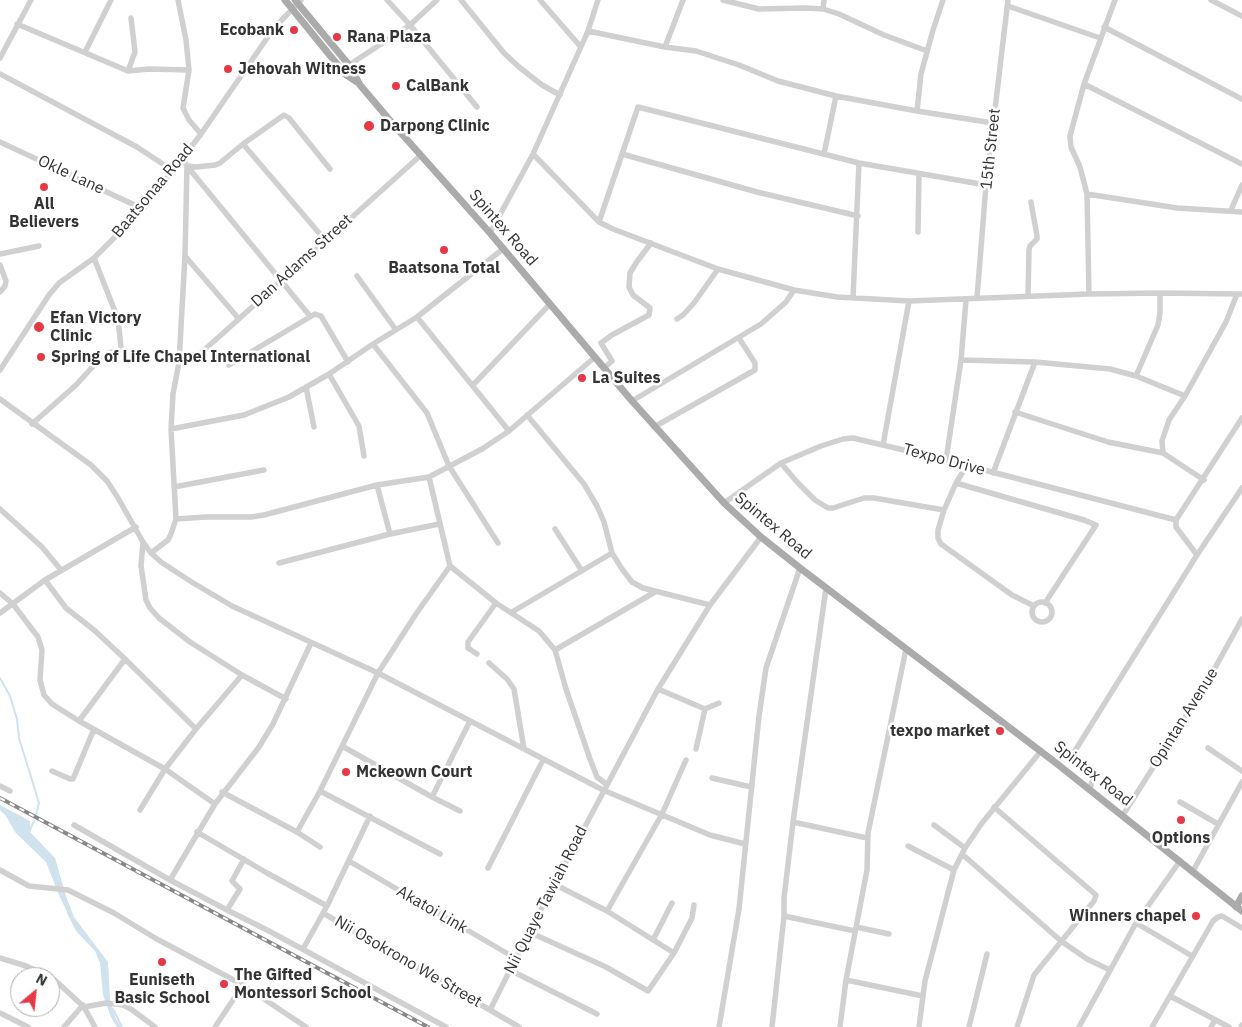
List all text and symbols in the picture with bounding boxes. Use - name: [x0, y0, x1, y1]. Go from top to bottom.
- place label: Ecobank: [220, 20, 284, 40]
- marker: Ecobank: [288, 24, 300, 36]
- place label: Rana Plaza: [347, 27, 431, 47]
- marker: Rana Plaza: [331, 31, 343, 43]
- place label: Jehovah Witness: [238, 59, 366, 79]
- marker: Jehovah Witness: [222, 63, 234, 75]
- place label: CalBank: [406, 76, 469, 96]
- marker: CalBank: [390, 80, 402, 92]
- street label: 15th Street: [977, 107, 1005, 191]
- place label: Darpong Clinic: [380, 116, 490, 136]
- marker: Darpong Clinic: [362, 119, 376, 133]
- street label: Baatsonaa Road: [108, 140, 198, 242]
- street label: Okle Lane: [35, 151, 107, 199]
- marker: All Believers: [38, 181, 50, 193]
- street label: Spintex Road: [465, 186, 541, 270]
- place label: All Believers: [9, 194, 79, 232]
- street label: Dan Adams Street: [247, 210, 357, 312]
- marker: Baatsona Total: [438, 244, 450, 256]
- place label: Baatsona Total: [388, 258, 500, 278]
- place label: Efan Victory Clinic: [50, 308, 141, 346]
- marker: Efan Victory Clinic: [32, 320, 46, 334]
- place label: Spring of Life Chapel International: [51, 347, 310, 367]
- marker: Spring of Life Chapel International: [35, 351, 47, 363]
- place label: La Suites: [592, 368, 661, 388]
- marker: La Suites: [576, 372, 588, 384]
- street label: Texpo Drive: [901, 440, 987, 480]
- street label: Spintex Road: [731, 488, 815, 564]
- street label: Opintan Avenue: [1146, 665, 1222, 771]
- place label: texpo market: [890, 721, 990, 741]
- marker: texpo market: [994, 725, 1006, 737]
- street label: Spintex Road: [1050, 737, 1136, 811]
- place label: Mckeown Court: [356, 762, 472, 782]
- marker: Mckeown Court: [340, 766, 352, 778]
- marker: Options: [1175, 814, 1187, 826]
- street label: Nii Quaye Tawiah Road: [500, 823, 592, 977]
- place label: Options: [1152, 828, 1210, 848]
- street label: Akatoi Link: [393, 882, 471, 938]
- place label: Winners chapel: [1069, 906, 1186, 926]
- marker: Winners chapel: [1190, 910, 1202, 922]
- street label: Nii Osokrono We Street: [331, 912, 485, 1012]
- marker: Euniseth Basic School: [156, 956, 168, 968]
- place label: The Gifted Montessori School: [234, 965, 371, 1003]
- north arrow: [10, 967, 60, 1017]
- text: N: [33, 969, 50, 990]
- place label: Euniseth Basic School: [114, 970, 210, 1008]
- marker: The Gifted Montessori School: [218, 978, 230, 990]

